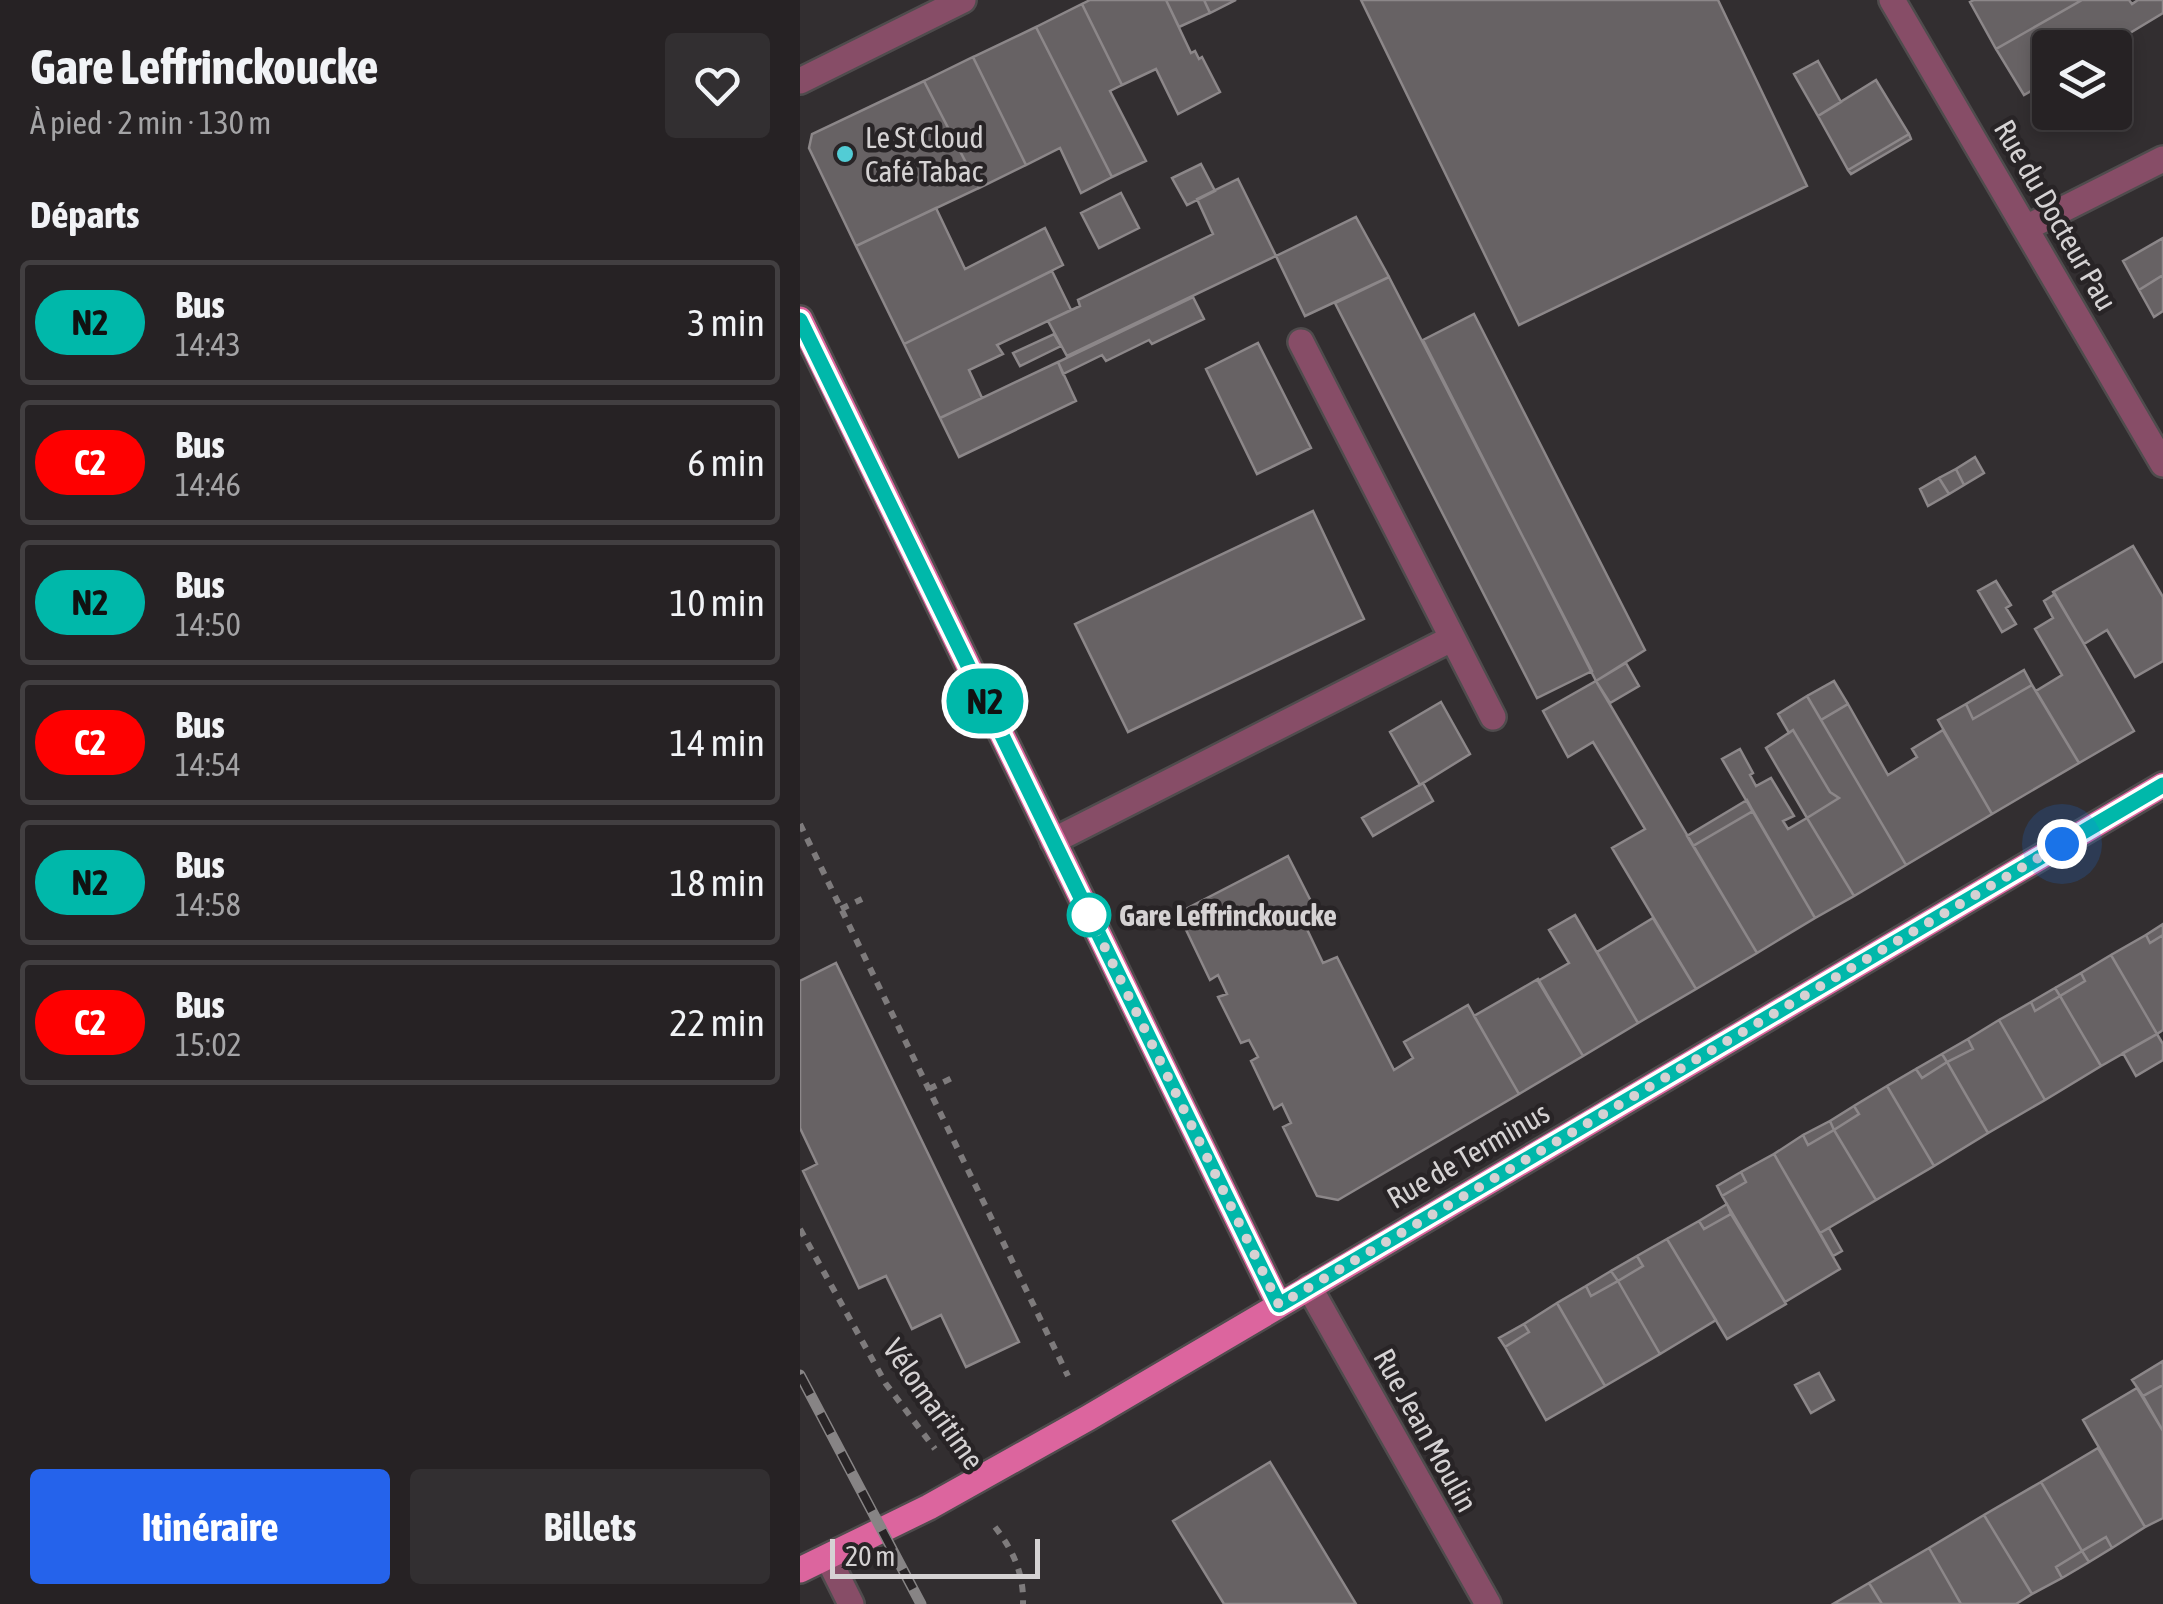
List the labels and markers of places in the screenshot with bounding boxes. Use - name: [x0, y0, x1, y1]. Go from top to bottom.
- place label: Le St Cloud Café Tabac: [865, 120, 984, 188]
- marker: Le St Cloud Café Tabac: [834, 143, 856, 165]
- marker: Gare Leffrinckoucke: [1068, 894, 1110, 936]
- place label: Gare Leffrinckoucke: [1119, 898, 1337, 932]

